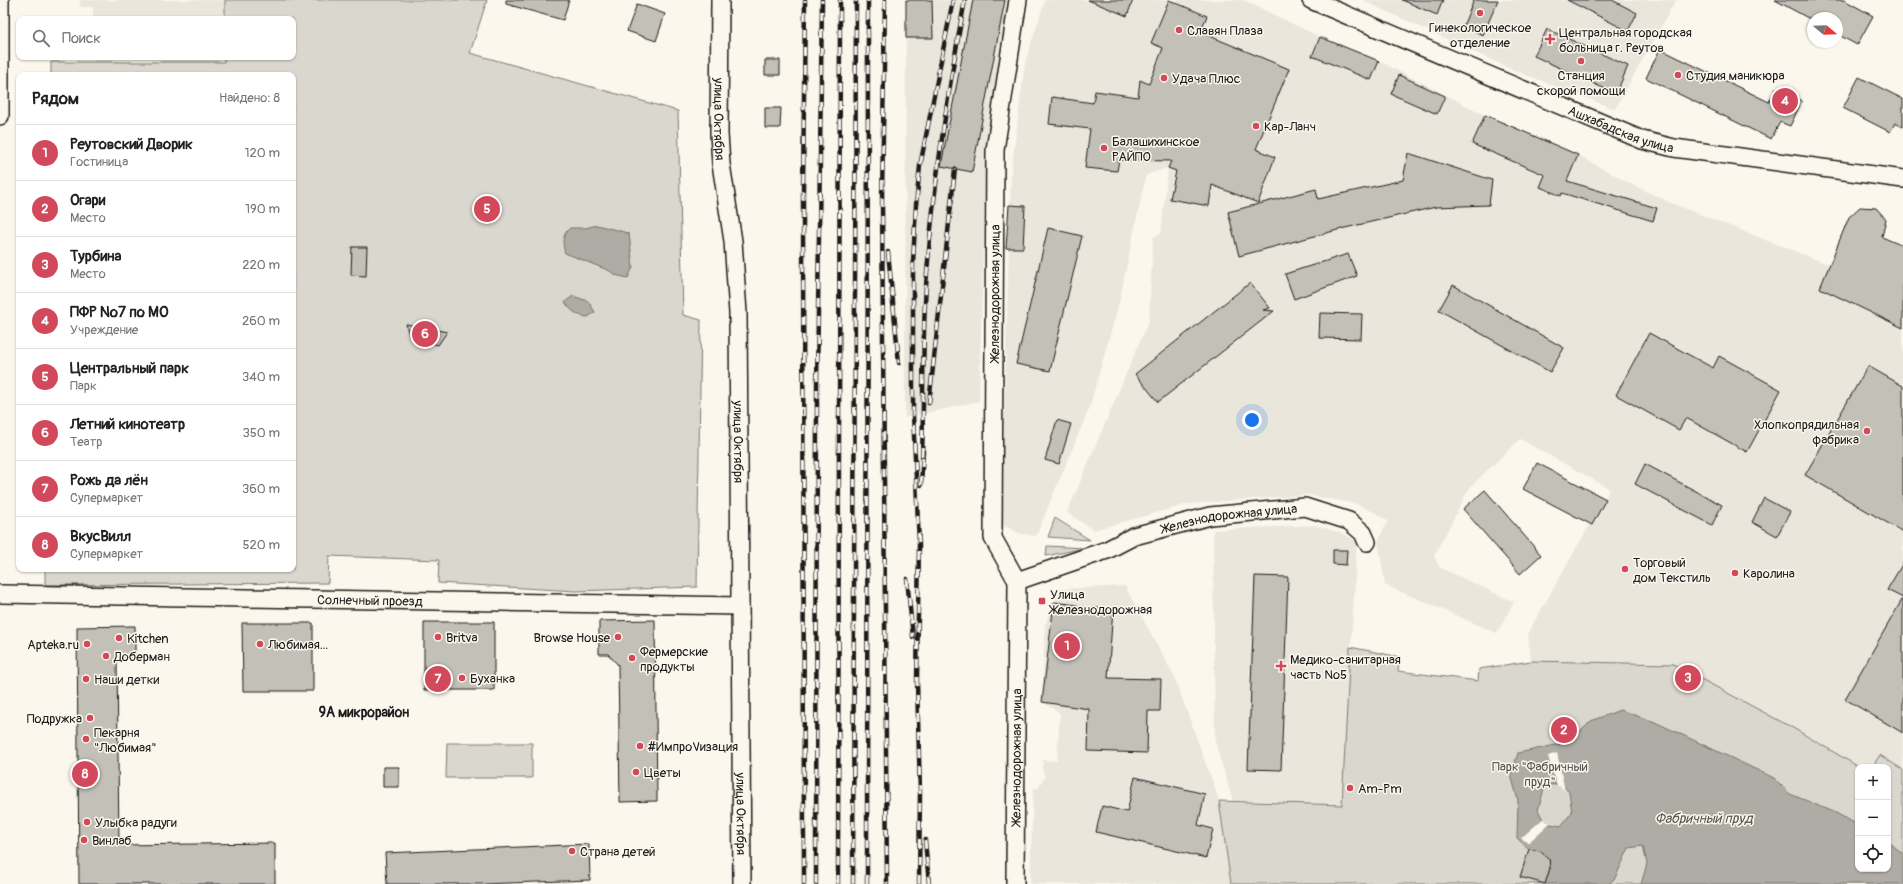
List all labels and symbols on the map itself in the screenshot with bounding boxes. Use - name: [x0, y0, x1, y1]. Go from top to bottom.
- marker: Гинекологическое отделение: [1475, 8, 1485, 18]
- north arrow: [1807, 12, 1843, 48]
- place label: Гинекологическое отделение: [1429, 20, 1532, 51]
- place label: Славян Плаза: [1187, 23, 1263, 39]
- marker: Славян Плаза: [1174, 25, 1184, 35]
- place label: Центральная городская больница г. Реутов: [1559, 25, 1692, 56]
- marker: Центральная городская больница г. Реутов: [1544, 33, 1556, 45]
- marker: Станция скорой помощи: [1576, 56, 1586, 66]
- place label: Станция скорой помощи: [1537, 68, 1625, 99]
- place label: Студия маникюра: [1686, 68, 1785, 84]
- marker: Студия маникюра: [1673, 70, 1683, 80]
- place label: Удача Плюс: [1172, 71, 1241, 87]
- marker: Удача Плюс: [1159, 73, 1169, 83]
- street label: улица Октября: [710, 77, 728, 161]
- pin: 4: [1772, 86, 1798, 116]
- street label: Ашхабадская улица: [1565, 103, 1675, 157]
- place label: Кар-Ланч: [1264, 119, 1316, 135]
- marker: Кар-Ланч: [1251, 121, 1261, 131]
- place label: Балашихинское РАЙПО: [1112, 134, 1200, 165]
- marker: Балашихинское РАЙПО: [1099, 143, 1109, 153]
- pin: 5: [474, 194, 500, 224]
- street label: Железнодорожная улица: [987, 225, 1004, 364]
- pin: 6: [412, 319, 438, 349]
- street label: улица Октября: [730, 399, 746, 483]
- your location: [1242, 410, 1262, 430]
- place label: Хлопкопрядильная фабрика: [1754, 417, 1859, 448]
- marker: Хлопкопрядильная фабрика: [1862, 426, 1872, 436]
- street label: Железнодорожная улица: [1158, 501, 1298, 538]
- place label: Торговый дом Текстиль: [1633, 555, 1711, 586]
- marker: Торговый дом Текстиль: [1620, 564, 1630, 574]
- place label: Каролина: [1743, 566, 1795, 582]
- marker: Каролина: [1730, 568, 1740, 578]
- place label: Улица Железнодорожная: [1048, 587, 1152, 618]
- street label: Солнечный проезд: [317, 592, 423, 610]
- marker: Улица Железнодорожная: [1037, 596, 1047, 606]
- place label: Britva: [446, 630, 477, 646]
- place label: Browse House: [534, 630, 611, 646]
- place label: Kitchen: [127, 631, 169, 647]
- pin: 1: [1054, 631, 1080, 661]
- marker: Britva: [433, 632, 443, 642]
- marker: Browse House: [613, 632, 623, 642]
- marker: Kitchen: [114, 633, 124, 643]
- place label: Apteka.ru: [27, 637, 79, 653]
- place label: Любимая...: [267, 637, 328, 653]
- marker: Apteka.ru: [82, 639, 92, 649]
- marker: Любимая...: [255, 639, 265, 649]
- place label: Фермерские продукты: [640, 644, 708, 675]
- place label: Доберман: [113, 649, 170, 665]
- marker: Доберман: [101, 651, 111, 661]
- place label: Медико-санитарная часть №5: [1290, 652, 1401, 683]
- marker: Фермерские продукты: [627, 653, 637, 663]
- marker: Медико-санитарная часть №5: [1275, 660, 1287, 672]
- pin: 3: [1675, 663, 1701, 693]
- pin: 7: [425, 664, 451, 694]
- place label: Буханка: [470, 671, 515, 687]
- place label: Наши детки: [94, 672, 160, 688]
- marker: Буханка: [457, 673, 467, 683]
- marker: Наши детки: [81, 674, 91, 684]
- street label: Железнодорожная улица: [1008, 688, 1025, 828]
- district label: 9А микрорайон: [319, 704, 409, 721]
- place label: Подружка: [27, 711, 82, 727]
- marker: Подружка: [85, 713, 95, 723]
- pin: 2: [1551, 715, 1577, 745]
- place label: Пекарня "Любимая": [94, 725, 156, 756]
- marker: Пекарня "Любимая": [81, 734, 91, 744]
- place label: #ИмпроVизация: [647, 739, 738, 755]
- marker: #ИмпроVизация: [635, 741, 645, 751]
- pin: 8: [72, 759, 98, 789]
- park label: Парк "Фабричный пруд": [1492, 759, 1588, 790]
- place label: Цветы: [644, 765, 681, 781]
- marker: Цветы: [631, 767, 641, 777]
- street label: улица Октября: [732, 771, 749, 855]
- place label: Am-Pm: [1358, 781, 1402, 797]
- marker: Am-Pm: [1345, 783, 1355, 793]
- water label: Фабричный пруд: [1655, 810, 1754, 827]
- place label: Улыбка радуги: [95, 815, 177, 831]
- marker: Улыбка радуги: [82, 817, 92, 827]
- place label: Винлаб: [92, 833, 132, 849]
- marker: Винлаб: [79, 835, 89, 845]
- place label: Страна детей: [580, 844, 655, 860]
- marker: Страна детей: [567, 846, 577, 856]

